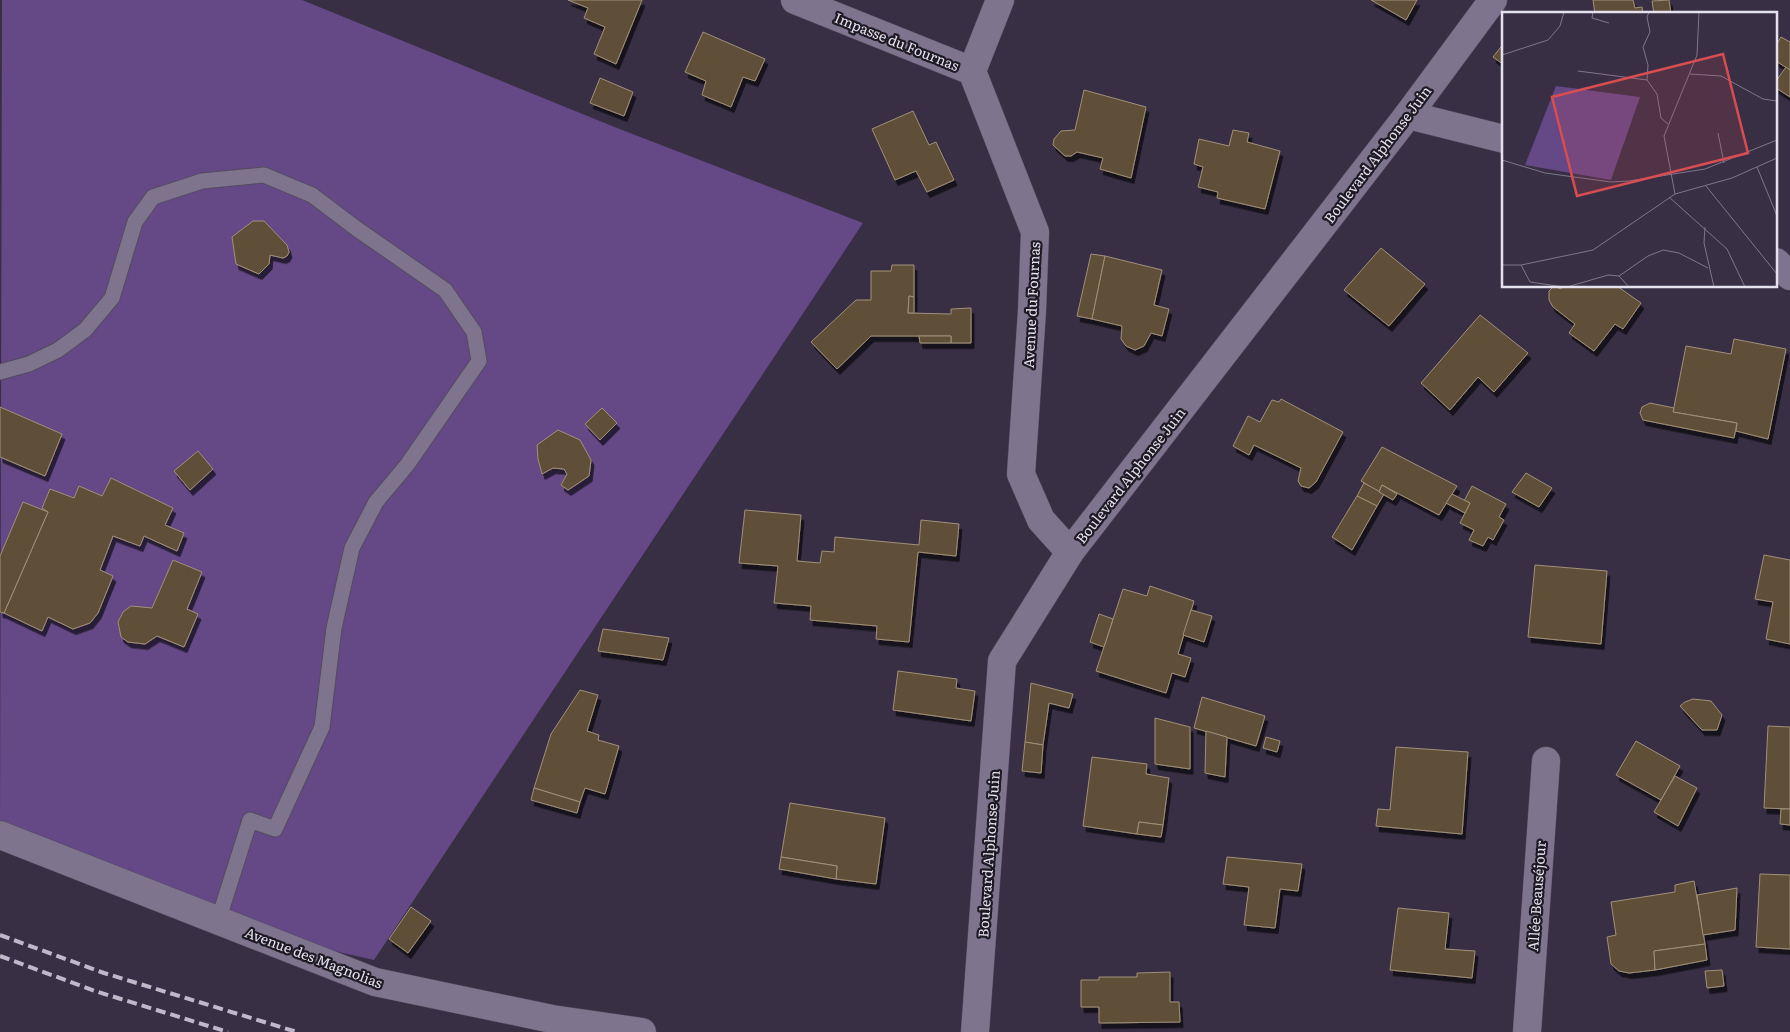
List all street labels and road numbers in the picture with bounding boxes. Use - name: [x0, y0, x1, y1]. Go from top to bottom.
- street label: Impasse du Fournas: [832, 7, 962, 75]
- street label: Boulevard Alphonse Juin: [1319, 81, 1435, 227]
- street label: Avenue du Fournas: [1018, 241, 1044, 369]
- street label: Boulevard Alphonse Juin: [1071, 403, 1189, 547]
- street label: Boulevard Alphonse Juin: [972, 770, 1004, 938]
- street label: Allée Beauséjour: [1522, 840, 1550, 952]
- street label: Avenue des Magnolias: [242, 922, 386, 992]

